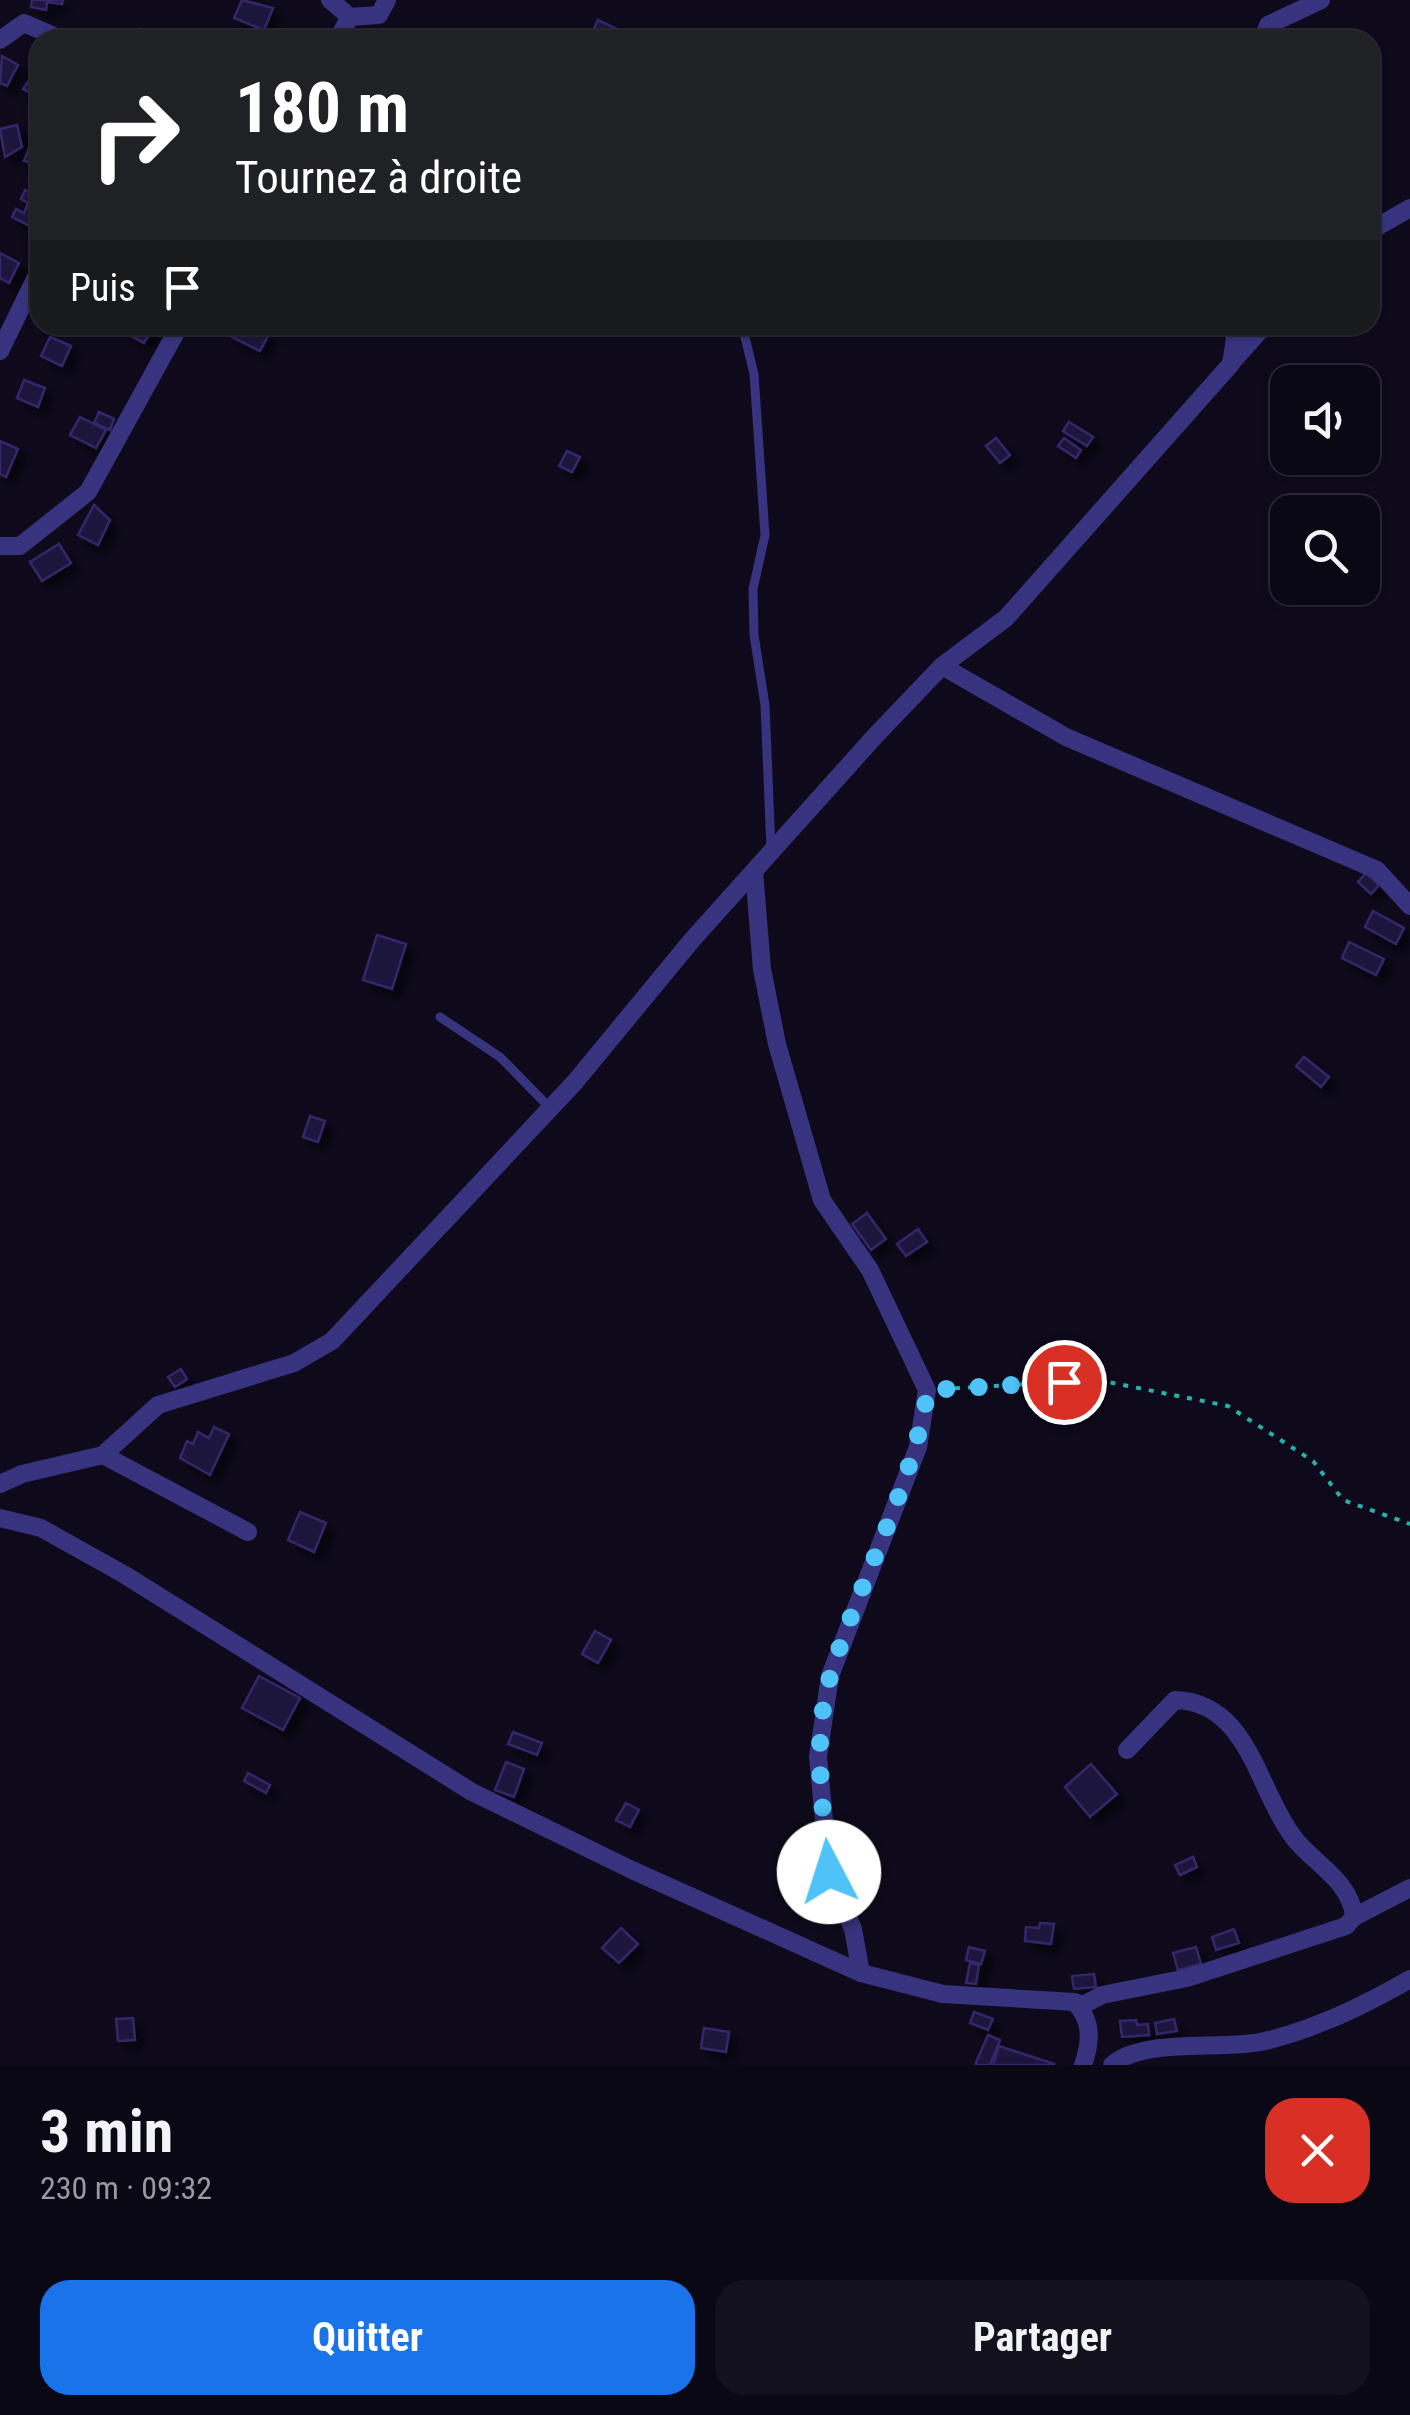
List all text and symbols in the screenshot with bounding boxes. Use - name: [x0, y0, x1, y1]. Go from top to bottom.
- text: 180 m: [235, 67, 409, 149]
- icon: right: [70, 70, 200, 200]
- text: Tournez à droite: [235, 151, 522, 204]
- icon: arrive: [155, 260, 210, 315]
- text: Puis: [70, 266, 135, 310]
- map controls: [1270, 365, 1380, 605]
- button: sound: [1270, 365, 1380, 475]
- button: search: [1270, 495, 1380, 605]
- pin: [1022, 1340, 1107, 1425]
- icon: arrive: [1037, 1355, 1092, 1410]
- position arrow: [777, 1820, 881, 1924]
- text: 3 min: [40, 2096, 173, 2167]
- button: close: [1265, 2098, 1370, 2203]
- text: 230 m · 09:32: [40, 2169, 212, 2207]
- button: Quitter: [40, 2280, 695, 2395]
- button: Partager: [715, 2280, 1370, 2395]

